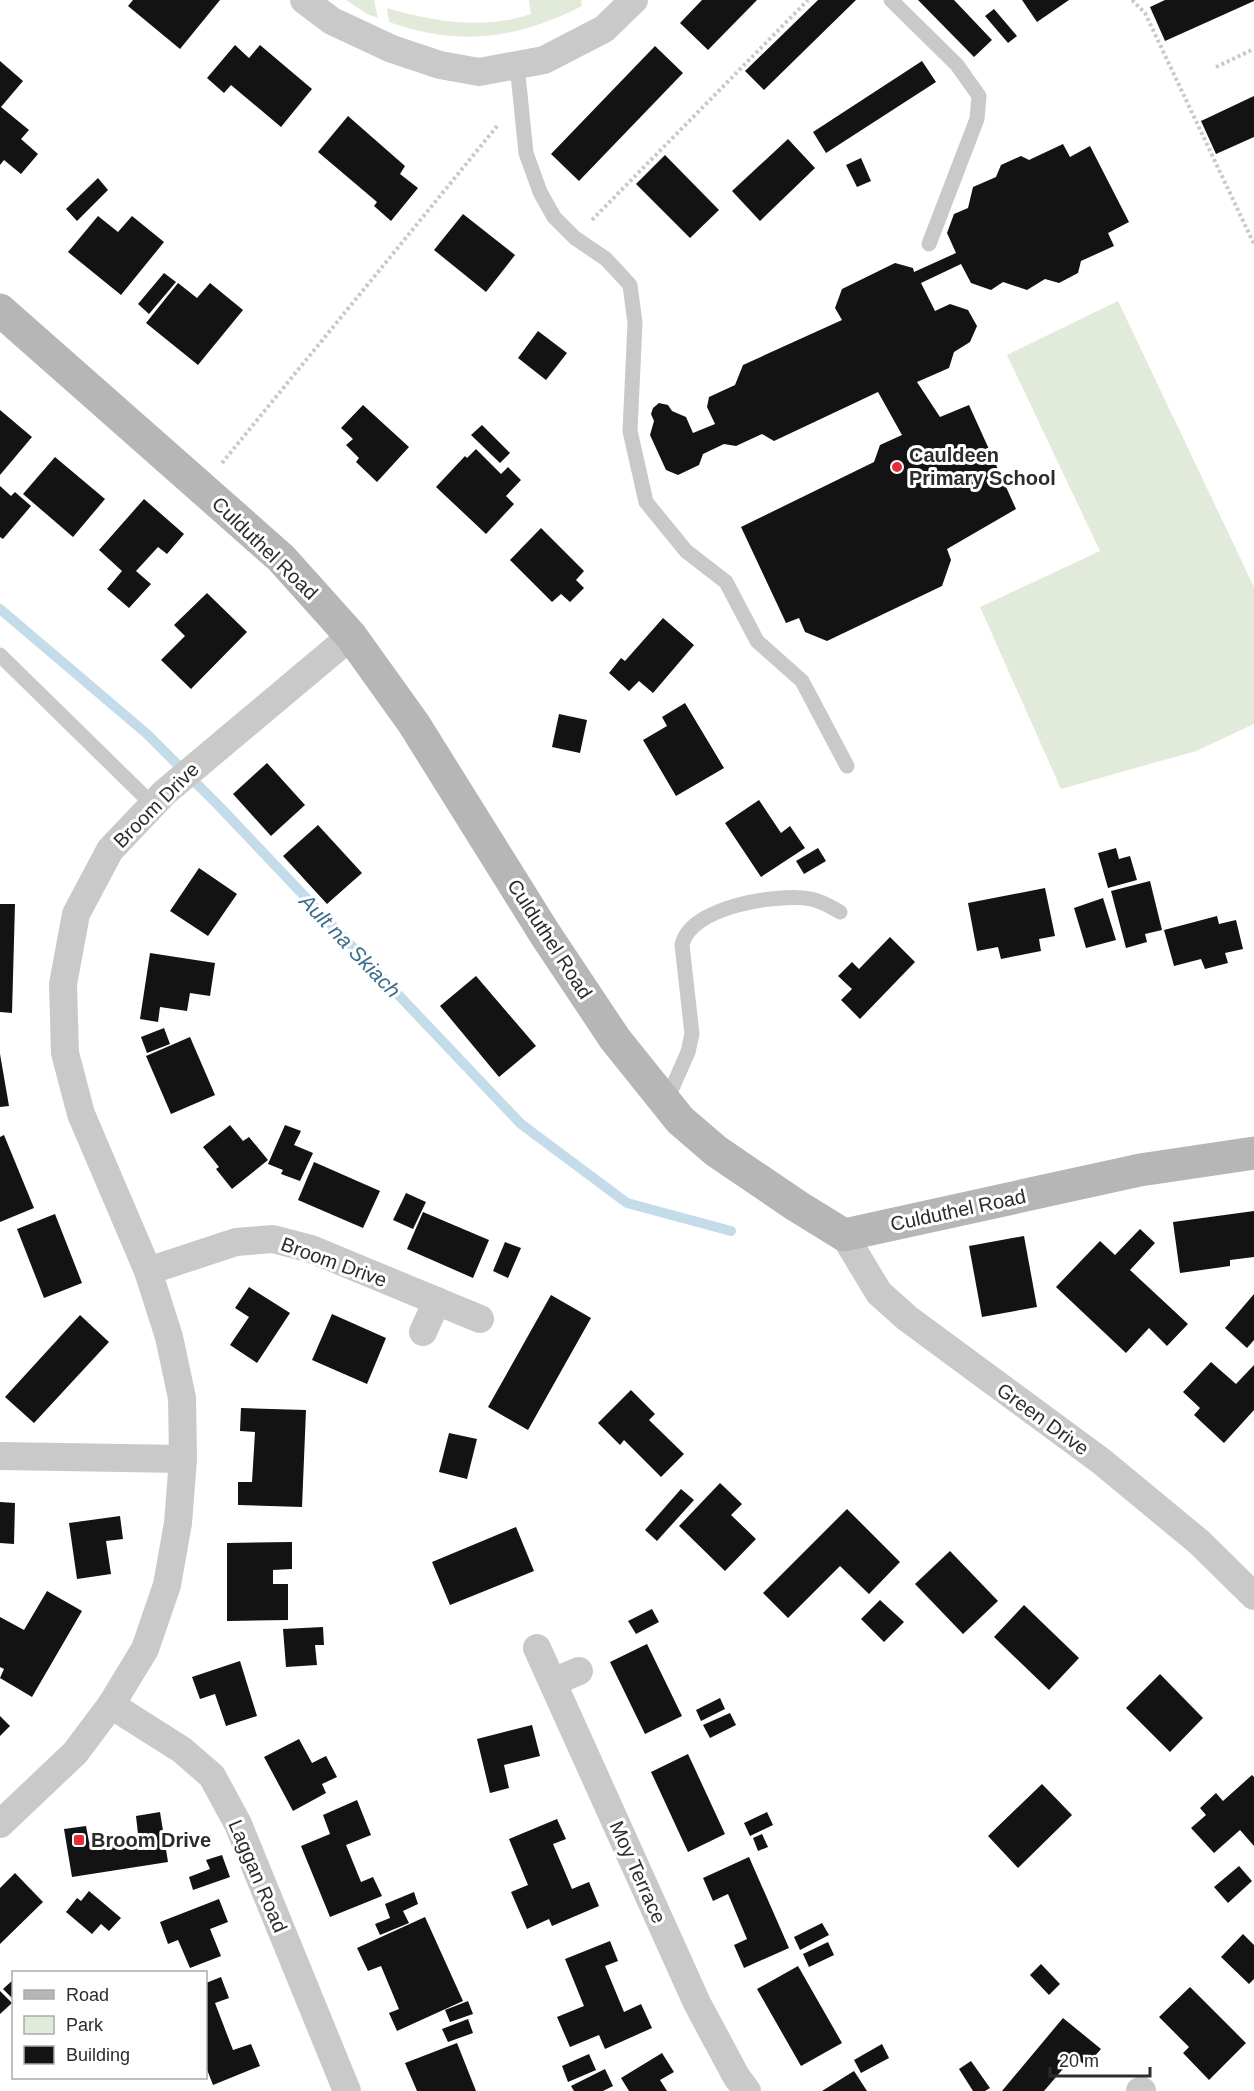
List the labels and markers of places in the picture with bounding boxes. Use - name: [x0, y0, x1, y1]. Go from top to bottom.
- place label: Cauldeen Primary School: [909, 444, 1056, 489]
- marker: Cauldeen Primary School: [890, 460, 904, 474]
- place label: Broom Drive: [91, 1829, 211, 1851]
- marker: Broom Drive: [72, 1833, 86, 1847]

